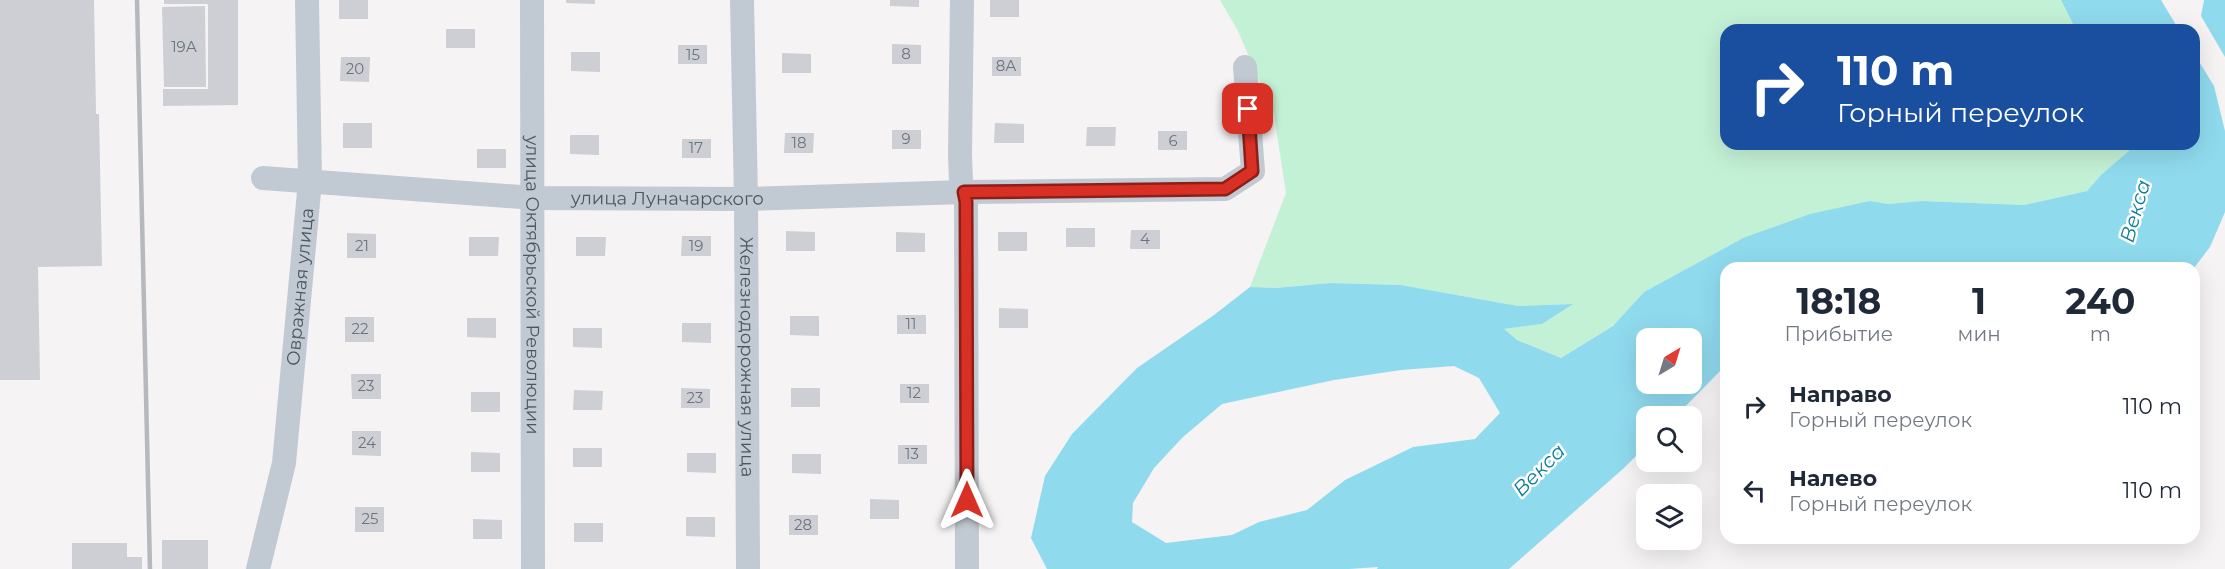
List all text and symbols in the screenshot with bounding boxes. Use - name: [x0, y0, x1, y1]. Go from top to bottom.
- house number: 19А: [171, 37, 197, 56]
- house number: 8: [901, 44, 911, 63]
- text: 110 m: [1837, 44, 1954, 96]
- house number: 15: [686, 45, 700, 64]
- icon: right: [1738, 48, 1816, 126]
- house number: 8А: [996, 56, 1016, 75]
- house number: 20: [346, 59, 364, 78]
- pin: [1222, 83, 1273, 134]
- icon: arrive: [1231, 92, 1264, 125]
- text: Горный переулок: [1837, 96, 2084, 129]
- house number: 9: [901, 129, 911, 148]
- house number: 6: [1168, 131, 1178, 150]
- house number: 18: [792, 133, 807, 152]
- street label: улица Октябрьской Революции: [521, 134, 544, 435]
- house number: 17: [689, 138, 703, 157]
- water label: Векса: [2115, 177, 2155, 245]
- street label: улица Луначарского: [570, 187, 764, 210]
- street label: Овражная улица: [282, 207, 318, 367]
- house number: 4: [1140, 229, 1150, 248]
- house number: 21: [355, 236, 369, 255]
- house number: 19: [689, 236, 703, 255]
- street label: Железнодорожная улица: [735, 237, 759, 477]
- text: 18:18: [1796, 279, 1881, 323]
- text: 1: [1972, 279, 1986, 323]
- text: 240: [2065, 279, 2135, 323]
- house number: 11: [906, 314, 916, 333]
- house number: 22: [351, 319, 369, 338]
- text: Прибытие: [1785, 322, 1893, 346]
- text: мин: [1958, 322, 2001, 346]
- text: m: [2090, 322, 2111, 346]
- north arrow: [1636, 328, 1702, 394]
- map controls: [1636, 328, 1702, 550]
- house number: 23: [358, 376, 374, 395]
- text: Направо: [1789, 381, 1892, 408]
- house number: 12: [907, 383, 921, 402]
- house number: 23: [687, 388, 703, 407]
- icon: right: [1738, 390, 1771, 423]
- text: 110 m: [2122, 393, 2182, 420]
- button: search: [1636, 406, 1702, 472]
- text: Горный переулок: [1789, 408, 1972, 432]
- house number: 24: [358, 433, 376, 452]
- water label: Векса: [1508, 439, 1570, 501]
- house number: 13: [905, 444, 919, 463]
- text: Налево: [1789, 465, 1877, 492]
- position arrow: [935, 468, 999, 532]
- icon: left: [1738, 474, 1771, 507]
- text: 110 m: [2122, 477, 2182, 504]
- button: layers: [1636, 484, 1702, 550]
- text: Горный переулок: [1789, 492, 1972, 516]
- house number: 25: [361, 509, 379, 528]
- house number: 28: [794, 515, 812, 534]

